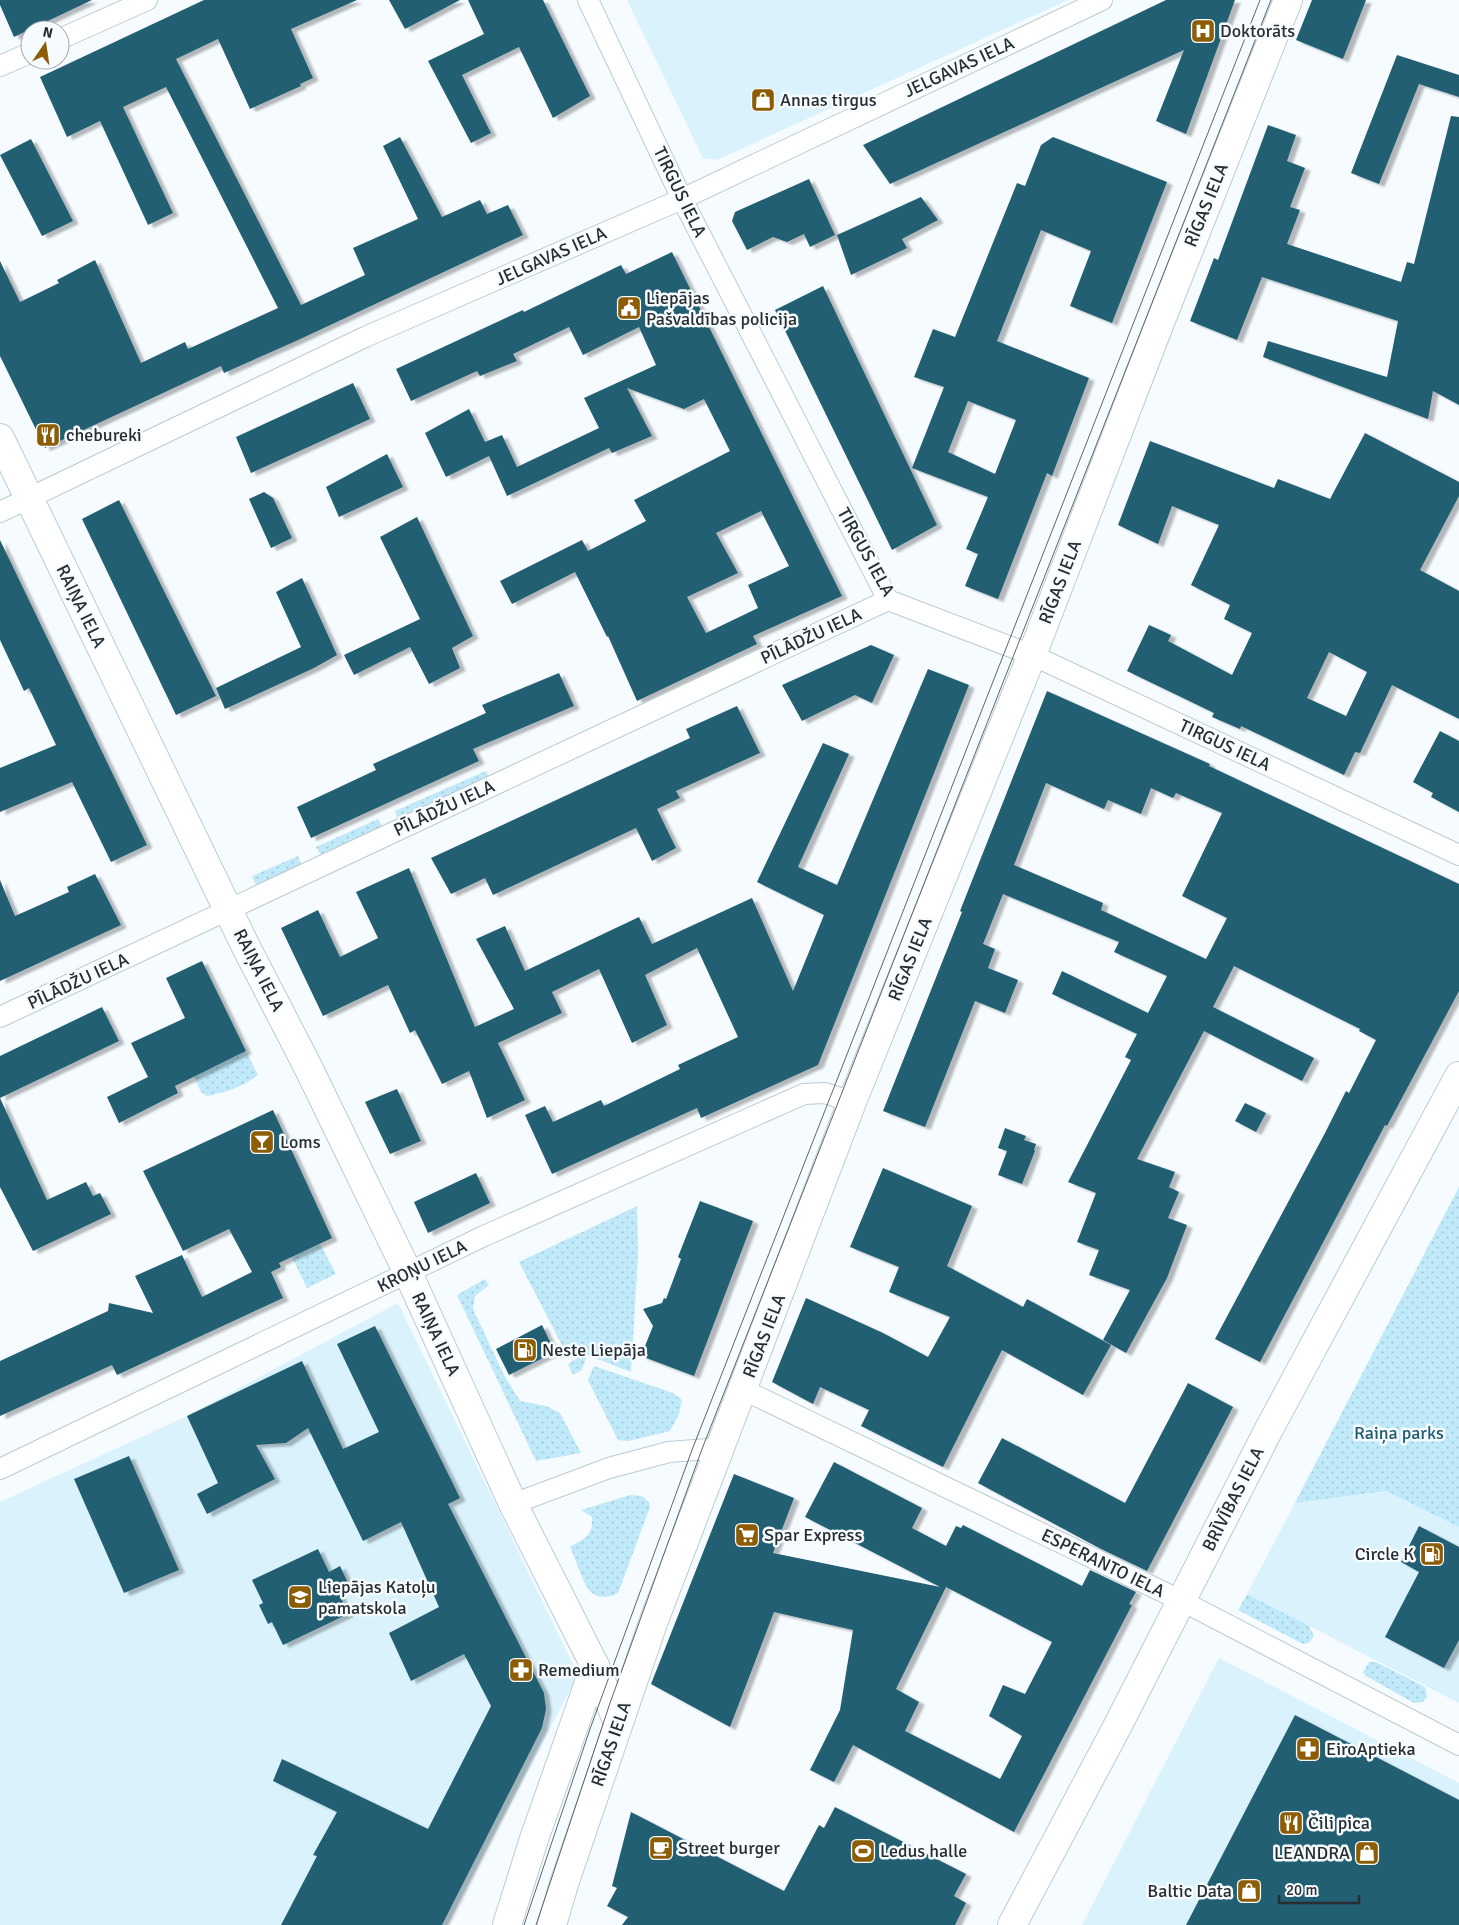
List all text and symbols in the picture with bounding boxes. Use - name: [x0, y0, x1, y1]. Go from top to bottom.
- hospital icon: Doktorāts: [1190, 18, 1216, 44]
- north arrow: [20, 20, 70, 70]
- place label: Doktorāts: [1220, 20, 1295, 42]
- text: N: [41, 23, 54, 42]
- street label: JELGAVAS IELA: [900, 32, 1018, 102]
- shop icon: Annas tirgus: [750, 87, 776, 113]
- place label: Annas tirgus: [780, 89, 877, 111]
- street label: TIRGUS IELA: [649, 143, 711, 241]
- street label: RĪGAS IELA: [1179, 160, 1233, 250]
- street label: JELGAVAS IELA: [492, 222, 610, 290]
- place label: Liepājas Pašvaldības policija: [646, 287, 797, 330]
- public building icon: Liepājas Pašvaldības policija: [616, 295, 642, 321]
- restaurant icon: chebureki: [35, 422, 61, 448]
- place label: chebureki: [66, 424, 142, 446]
- street label: TIRGUS IELA: [833, 504, 899, 600]
- street label: RĪGAS IELA: [1034, 537, 1086, 627]
- street label: RAIŅA IELA: [51, 561, 111, 651]
- street label: PĪLĀDŽU IELA: [757, 603, 865, 669]
- street label: TIRGUS IELA: [1176, 714, 1274, 776]
- street label: PĪLĀDŽU IELA: [390, 775, 498, 841]
- street label: RĪGAS IELA: [883, 914, 937, 1004]
- street label: RAIŅA IELA: [229, 925, 289, 1015]
- street label: PĪLĀDŽU IELA: [24, 948, 132, 1014]
- bar icon: Loms: [249, 1129, 275, 1155]
- place label: Loms: [280, 1131, 321, 1153]
- street label: KROŅU IELA: [374, 1235, 470, 1297]
- street label: RAIŅA IELA: [407, 1289, 465, 1379]
- street label: RĪGAS IELA: [738, 1291, 790, 1381]
- fuel station icon: Neste Liepāja: [512, 1337, 538, 1363]
- place label: Neste Liepāja: [542, 1339, 646, 1361]
- park label: Raiņa parks: [1354, 1422, 1444, 1444]
- street label: BRĪVĪBAS IELA: [1197, 1443, 1269, 1555]
- supermarket icon: Spar Express: [734, 1522, 760, 1548]
- place label: Spar Express: [764, 1524, 862, 1546]
- street label: ESPERANTO IELA: [1038, 1524, 1168, 1602]
- fuel station icon: Circle K: [1419, 1541, 1445, 1567]
- place label: Circle K: [1355, 1543, 1414, 1565]
- place label: Liepājas Katoļu pamatskola: [318, 1576, 436, 1619]
- school or university icon: Liepājas Katoļu pamatskola: [287, 1584, 313, 1610]
- pharmacy icon: Remedium: [508, 1657, 534, 1683]
- place label: Remedium: [538, 1659, 619, 1681]
- street label: RĪGAS IELA: [586, 1699, 636, 1789]
- pharmacy icon: EiroAptieka: [1295, 1736, 1321, 1762]
- place label: EiroAptieka: [1326, 1738, 1416, 1760]
- restaurant icon: Čili pica: [1278, 1810, 1304, 1836]
- place label: Čili pica: [1308, 1812, 1370, 1834]
- cafe icon: Street burger: [648, 1835, 674, 1861]
- place label: Street burger: [678, 1837, 780, 1859]
- sports icon: Ledus halle: [850, 1838, 876, 1864]
- place label: Ledus halle: [880, 1840, 967, 1862]
- shop icon: LEANDRA: [1354, 1840, 1380, 1866]
- place label: LEANDRA: [1274, 1842, 1350, 1864]
- scale bar: [1279, 1872, 1359, 1904]
- shop icon: Baltic Data: [1236, 1878, 1262, 1904]
- place label: Baltic Data: [1147, 1880, 1232, 1902]
- text: 20 m: [1286, 1881, 1317, 1899]

